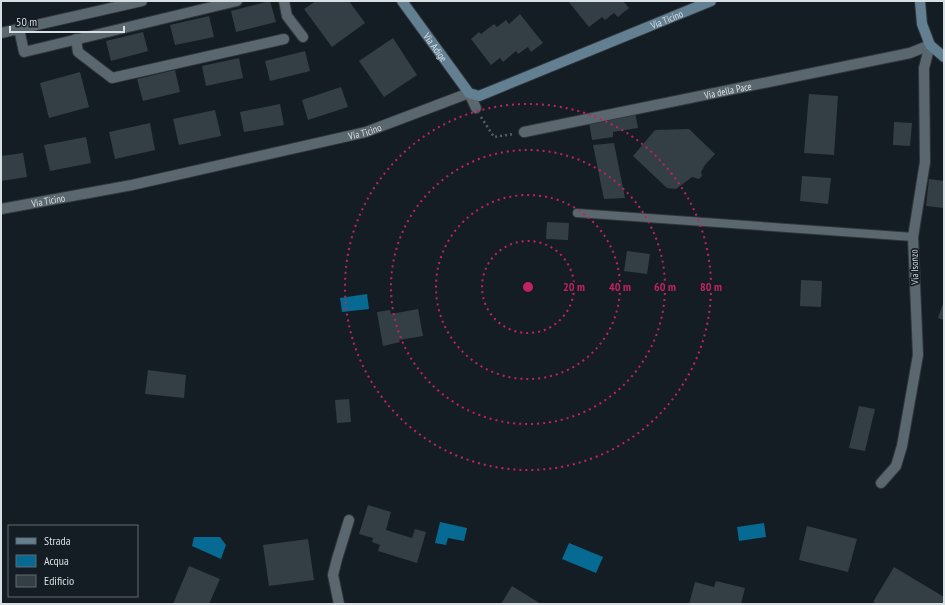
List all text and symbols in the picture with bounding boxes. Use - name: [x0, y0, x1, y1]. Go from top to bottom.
- street label: Via Ticino: [648, 7, 685, 32]
- scale bar: [10, 8, 124, 34]
- text: 50 m: [16, 14, 37, 29]
- street label: Via Adige: [420, 30, 450, 64]
- street label: Via della Pace: [702, 80, 753, 102]
- street label: Via Ticino: [346, 121, 383, 143]
- street label: Via Ticino: [30, 191, 66, 210]
- street label: Via Isonzo: [907, 249, 922, 286]
- text: 20 m: [563, 279, 585, 294]
- text: 40 m: [609, 279, 631, 294]
- text: 60 m: [654, 279, 676, 294]
- text: 80 m: [700, 279, 722, 294]
- centre of rings: [521, 280, 535, 294]
- legend: [8, 525, 138, 597]
- text: Strada: [44, 533, 71, 548]
- text: Acqua: [44, 553, 69, 568]
- text: Edificio: [44, 573, 74, 588]

